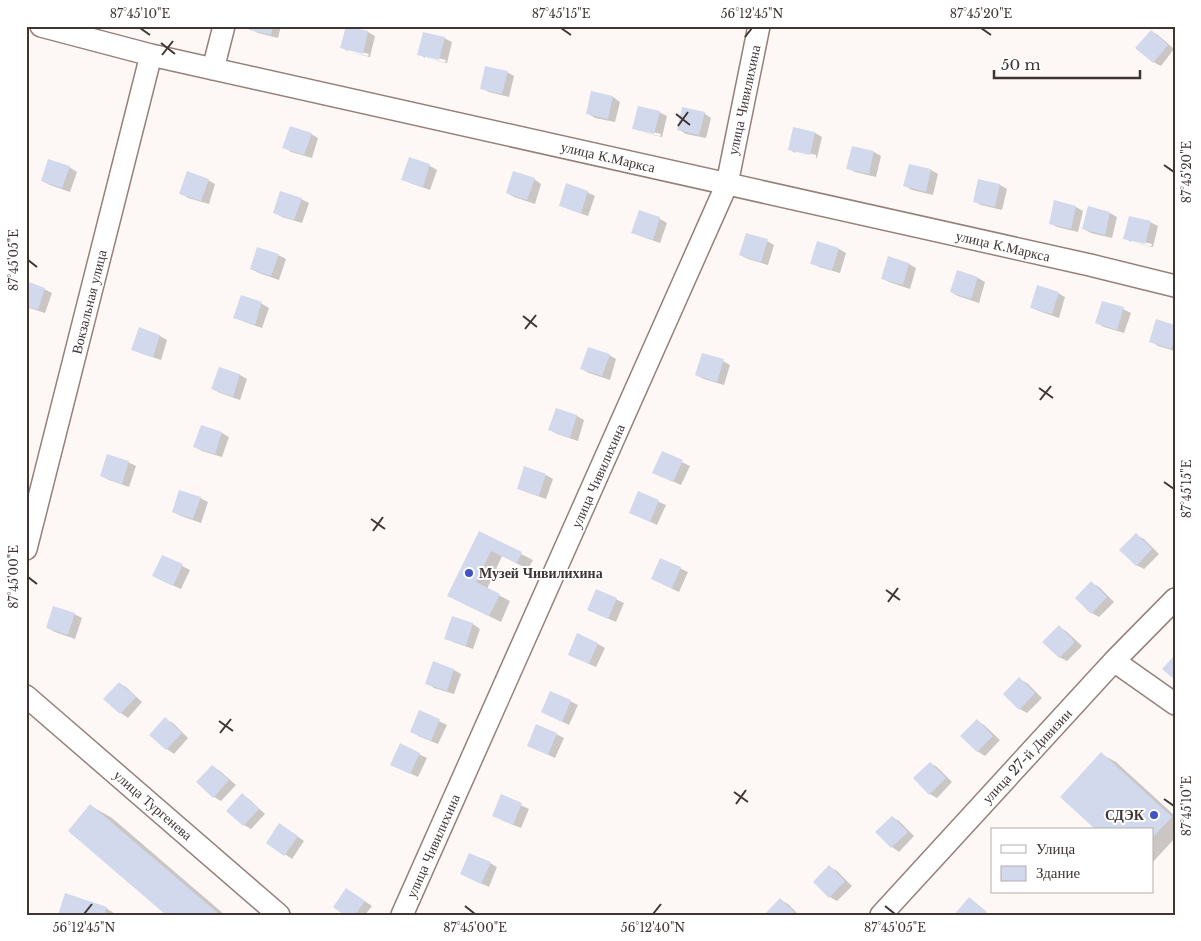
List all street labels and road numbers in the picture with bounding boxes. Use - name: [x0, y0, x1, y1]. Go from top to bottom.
- street label: улица Чивилихина: [724, 43, 765, 157]
- street label: улица К.Маркса: [559, 137, 658, 177]
- street label: улица К.Маркса: [954, 226, 1053, 266]
- street label: Вокзальная улица: [67, 247, 111, 356]
- street label: улица Чивилихина: [567, 420, 629, 531]
- street label: улица 27-й Дивизии: [978, 704, 1076, 807]
- street label: улица Тургенева: [110, 766, 197, 845]
- street label: улица Чивилихина: [402, 790, 464, 901]

